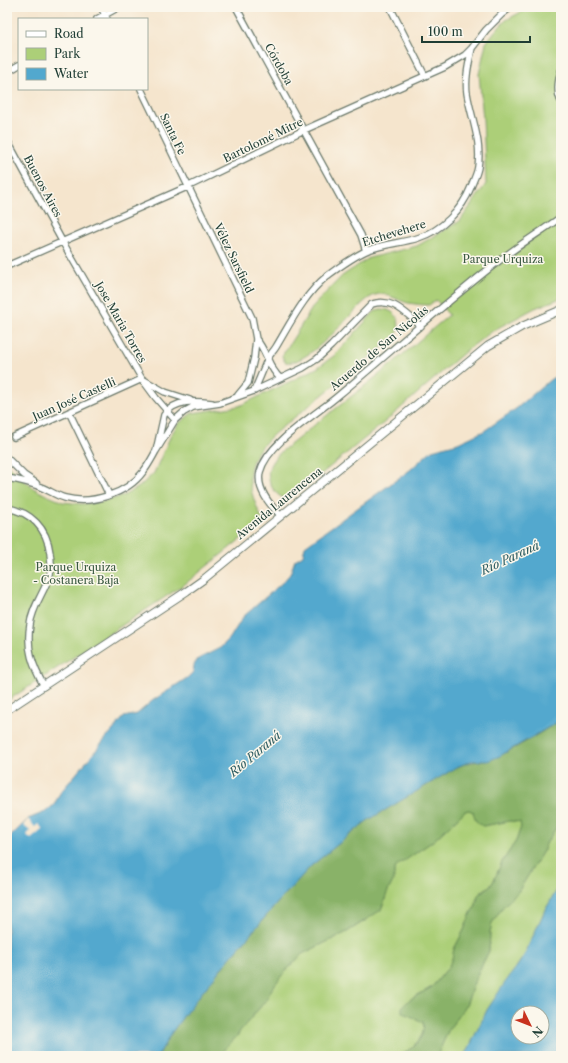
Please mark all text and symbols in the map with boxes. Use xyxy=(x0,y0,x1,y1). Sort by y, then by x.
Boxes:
legend xyxy=(18,18,148,90)
scale bar xyxy=(422,18,530,44)
text: 100 m xyxy=(428,24,463,39)
text: Road xyxy=(54,26,84,41)
street label: Córdoba xyxy=(262,41,296,87)
text: Park xyxy=(54,46,81,61)
text: Water xyxy=(53,66,88,81)
street label: Santa Fe xyxy=(157,111,189,157)
street label: Bartolomé Mitre xyxy=(221,115,305,165)
street label: Buenos Aires xyxy=(21,152,65,220)
street label: Etchevehere xyxy=(361,217,427,249)
street label: Vélez Sarsfield xyxy=(211,220,257,295)
park label: Parque Urquiza xyxy=(463,252,544,266)
street label: Jose Maria Torres xyxy=(91,277,150,365)
street label: Acuerdo de San Nicolás xyxy=(326,303,431,394)
street label: Juan José Castelli xyxy=(28,374,118,424)
street label: Avenida Laurencena xyxy=(232,464,325,543)
water label: Río Paraná xyxy=(477,537,541,578)
park label: Parque Urquiza - Costanera Baja xyxy=(33,560,119,587)
water label: Río Paraná xyxy=(225,728,284,780)
north arrow xyxy=(510,1005,550,1045)
text: N xyxy=(529,1024,546,1040)

